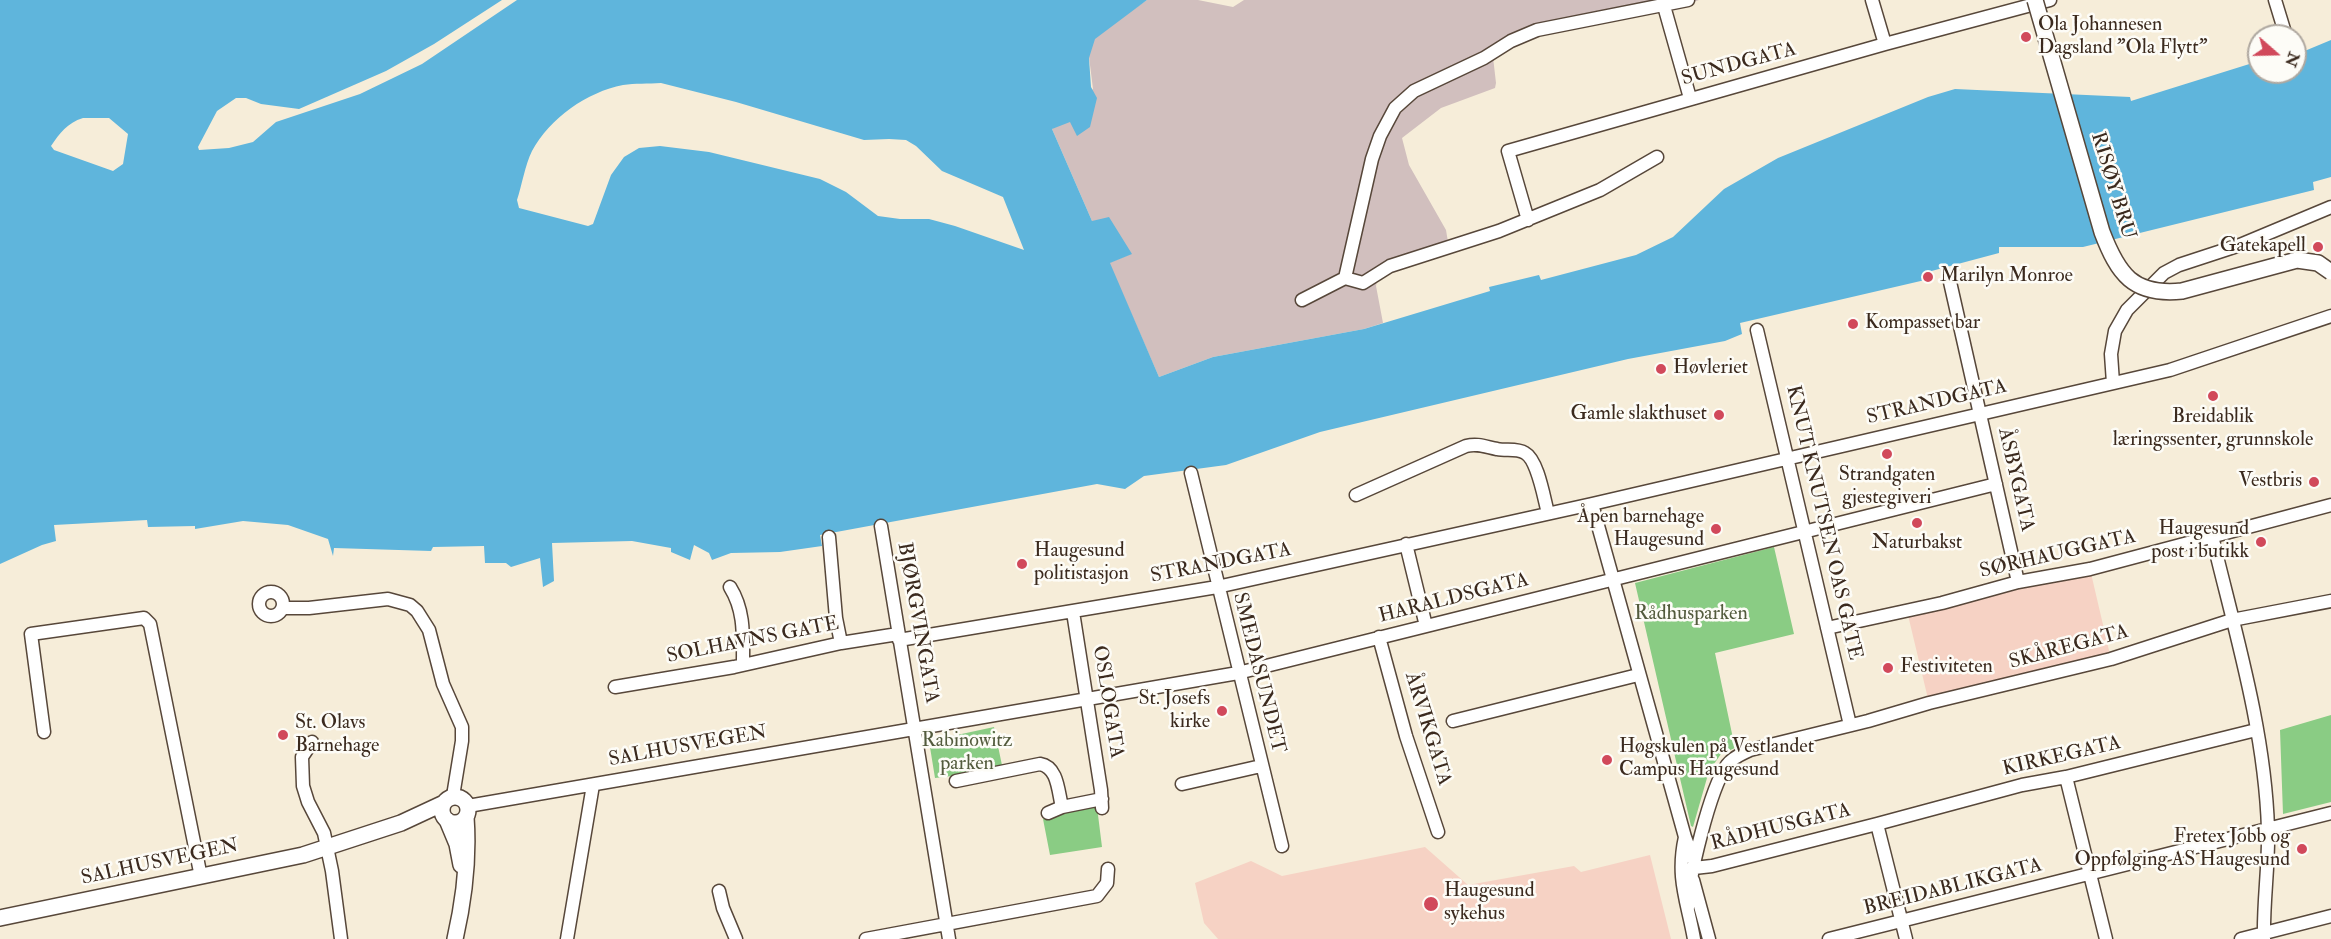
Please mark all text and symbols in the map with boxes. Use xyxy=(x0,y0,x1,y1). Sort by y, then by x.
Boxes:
place label: Ola Johannesen Dagsland "Ola Flytt" xyxy=(2038,14,2208,61)
north arrow xyxy=(2247,24,2307,84)
marker: Ola Johannesen Dagsland "Ola Flytt" xyxy=(2019,30,2033,44)
street label: SUNDGATA xyxy=(1679,38,1799,92)
text: N xyxy=(2280,49,2304,70)
street label: RISØY BRU xyxy=(2084,130,2140,242)
place label: Gatekapell xyxy=(2220,235,2306,259)
marker: Gatekapell xyxy=(2311,240,2325,254)
place label: Marilyn Monroe xyxy=(1940,265,2073,289)
marker: Marilyn Monroe xyxy=(1921,270,1935,284)
place label: Kompasset bar xyxy=(1865,312,1980,336)
marker: Kompasset bar xyxy=(1846,317,1860,331)
place label: Høvleriet xyxy=(1673,357,1748,381)
marker: Høvleriet xyxy=(1654,362,1668,376)
street label: STRANDGATA xyxy=(1865,375,2009,431)
street label: KNUT KNUTSEN OAS GATE xyxy=(1780,383,1866,663)
marker: Breidablik læringssenter, grunnskole xyxy=(2206,389,2220,403)
place label: Gamle slakthuset xyxy=(1570,403,1707,427)
place label: Breidablik læringssenter, grunnskole xyxy=(2113,406,2313,453)
marker: Gamle slakthuset xyxy=(1712,408,1726,422)
street label: ÅSBYGATA xyxy=(1991,426,2039,534)
marker: Strandgaten gjestegiveri xyxy=(1880,447,1894,461)
place label: Strandgaten gjestegiveri xyxy=(1839,464,1935,511)
place label: Vestbris xyxy=(2238,470,2302,494)
marker: Vestbris xyxy=(2307,475,2321,489)
place label: Åpen barnehage Haugesund xyxy=(1577,506,1704,553)
marker: Naturbakst xyxy=(1910,516,1924,530)
place label: Haugesund post i butikk xyxy=(2151,518,2249,565)
marker: Åpen barnehage Haugesund xyxy=(1709,522,1723,536)
street label: SØRHAUGGATA xyxy=(1978,525,2138,585)
place label: Naturbakst xyxy=(1872,532,1962,556)
marker: Haugesund post i butikk xyxy=(2254,535,2268,549)
street label: STRANDGATA xyxy=(1149,539,1293,589)
place label: Haugesund politistasjon xyxy=(1034,540,1129,587)
street label: BJØRGVINGATA xyxy=(891,541,943,705)
marker: Haugesund politistasjon xyxy=(1015,557,1029,571)
street label: HARALDSGATA xyxy=(1376,569,1532,629)
street label: SMEDASUNDET xyxy=(1226,590,1290,756)
park label: Rådhusparken xyxy=(1634,603,1748,627)
street label: SOLHAVNS GATE xyxy=(665,613,841,669)
street label: SKÅREGATA xyxy=(2007,621,2131,675)
street label: OSLOGATA xyxy=(1086,644,1128,760)
place label: Festiviteten xyxy=(1900,656,1993,680)
marker: Festiviteten xyxy=(1881,661,1895,675)
street label: ÅRVIKGATA xyxy=(1398,669,1456,789)
place label: St. Josefs kirke xyxy=(1138,688,1210,735)
marker: St. Josefs kirke xyxy=(1215,704,1229,718)
place label: St. Olavs Barnehage xyxy=(295,712,379,759)
street label: SALHUSVEGEN xyxy=(607,721,769,773)
marker: St. Olavs Barnehage xyxy=(276,728,290,742)
park label: Rabinowitz parken xyxy=(921,730,1013,777)
street label: KIRKEGATA xyxy=(2001,732,2123,782)
place label: Høgskulen på Vestlandet Campus Haugesund xyxy=(1619,736,1814,783)
marker: Høgskulen på Vestlandet Campus Haugesund xyxy=(1600,753,1614,767)
street label: RÅDHUSGATA xyxy=(1709,799,1853,857)
place label: Fretex Jobb og Oppfølging AS Haugesund xyxy=(2074,826,2290,873)
street label: SALHUSVEGEN xyxy=(79,835,241,891)
marker: Fretex Jobb og Oppfølging AS Haugesund xyxy=(2295,842,2309,856)
street label: BREIDABLIKGATA xyxy=(1861,854,2045,922)
place label: Haugesund sykehus xyxy=(1444,880,1534,927)
marker: Haugesund sykehus xyxy=(1422,895,1440,913)

